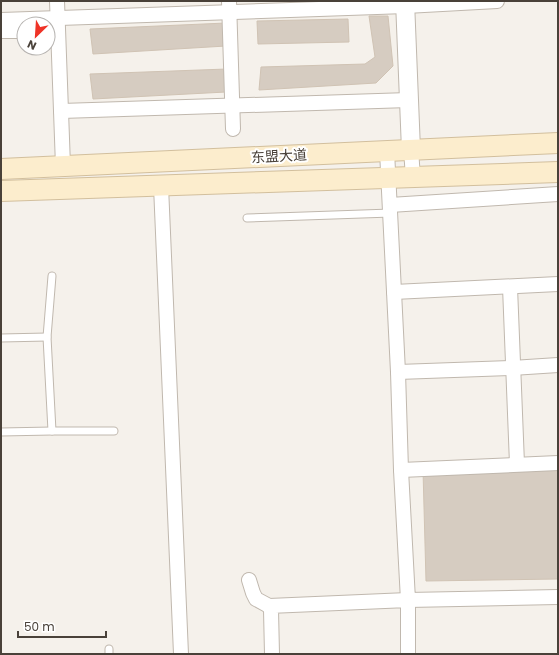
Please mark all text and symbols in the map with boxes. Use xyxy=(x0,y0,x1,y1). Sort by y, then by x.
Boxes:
north arrow xyxy=(16,16,56,56)
text: N xyxy=(25,36,39,54)
street label: 东盟大道 xyxy=(251,145,307,167)
scale bar xyxy=(18,613,106,639)
text: 50 m xyxy=(24,618,55,635)

